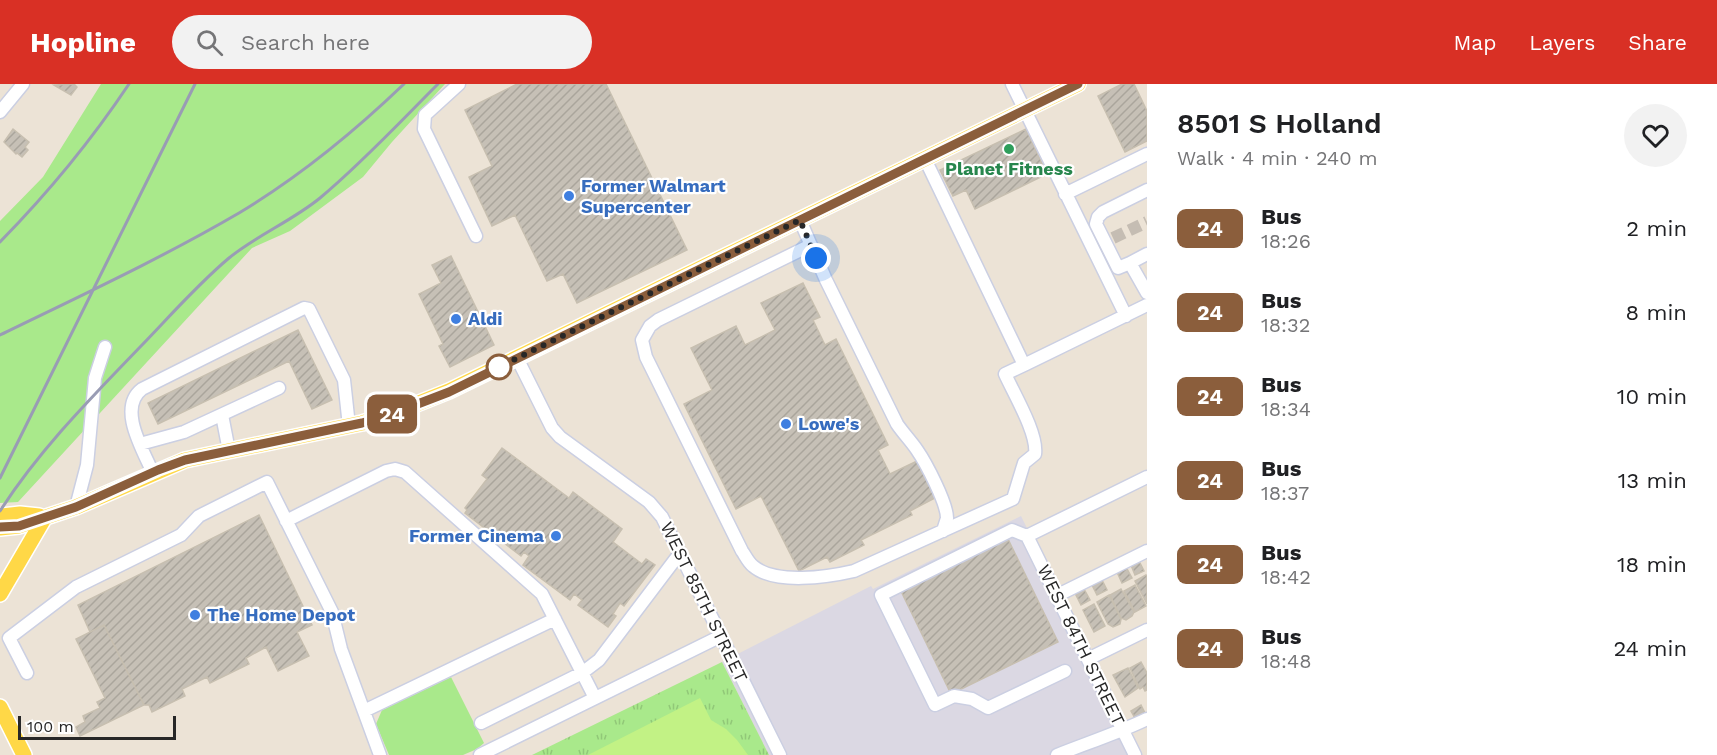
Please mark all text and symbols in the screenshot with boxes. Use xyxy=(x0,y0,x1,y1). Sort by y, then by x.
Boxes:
search box xyxy=(172,15,592,69)
text: Hopline xyxy=(30,26,136,59)
icon: search xyxy=(193,26,226,59)
text: Search here xyxy=(241,30,370,55)
text: Map xyxy=(1453,30,1496,55)
text: Layers xyxy=(1529,30,1595,55)
text: Share xyxy=(1628,30,1687,55)
button: heart xyxy=(1624,104,1687,167)
text: 8501 S Holland xyxy=(1177,107,1382,140)
marker: Planet Fitness xyxy=(1002,142,1016,156)
text: Walk · 4 min · 240 m xyxy=(1177,146,1377,170)
place label: Planet Fitness xyxy=(945,158,1073,179)
place label: Former Walmart Supercenter xyxy=(581,175,726,217)
marker: Former Walmart Supercenter xyxy=(562,189,576,203)
text: Bus xyxy=(1261,204,1301,229)
text: 24 xyxy=(1197,216,1223,241)
text: 2 min xyxy=(1626,216,1687,241)
text: 18:26 xyxy=(1261,229,1311,253)
your location xyxy=(801,243,831,273)
text: Bus xyxy=(1261,288,1301,313)
text: 24 xyxy=(1197,300,1223,325)
text: 8 min xyxy=(1626,300,1687,325)
place label: Aldi xyxy=(468,308,503,329)
marker: Aldi xyxy=(449,312,463,326)
text: 18:32 xyxy=(1261,313,1310,337)
unlabelled marker xyxy=(486,354,512,380)
text: Bus xyxy=(1261,372,1301,397)
text: 24 xyxy=(1197,384,1223,409)
text: 10 min xyxy=(1617,384,1687,409)
line badge: 24 xyxy=(365,394,419,434)
text: 18:34 xyxy=(1261,397,1311,421)
text: 24 xyxy=(379,402,405,427)
place label: Lowe's xyxy=(798,413,860,434)
marker: Lowe's xyxy=(779,417,793,431)
text: Bus xyxy=(1261,456,1301,481)
text: 24 xyxy=(1197,468,1223,493)
text: 13 min xyxy=(1618,468,1687,493)
text: 18:37 xyxy=(1261,481,1309,505)
street label: WEST 85TH STREET xyxy=(656,518,752,685)
place label: Former Cinema xyxy=(409,525,545,546)
marker: Former Cinema xyxy=(549,529,563,543)
text: Bus xyxy=(1261,540,1301,565)
text: 24 xyxy=(1197,552,1223,577)
text: 18 min xyxy=(1617,552,1687,577)
street label: WEST 84TH STREET xyxy=(1033,561,1129,729)
text: 18:42 xyxy=(1261,565,1311,589)
place label: The Home Depot xyxy=(207,604,355,625)
marker: The Home Depot xyxy=(188,608,202,622)
text: Bus xyxy=(1261,624,1301,649)
text: 24 xyxy=(1197,636,1223,661)
text: 24 min xyxy=(1613,636,1687,661)
text: 18:48 xyxy=(1261,649,1312,673)
scale bar xyxy=(18,713,176,740)
text: 100 m xyxy=(27,717,74,736)

